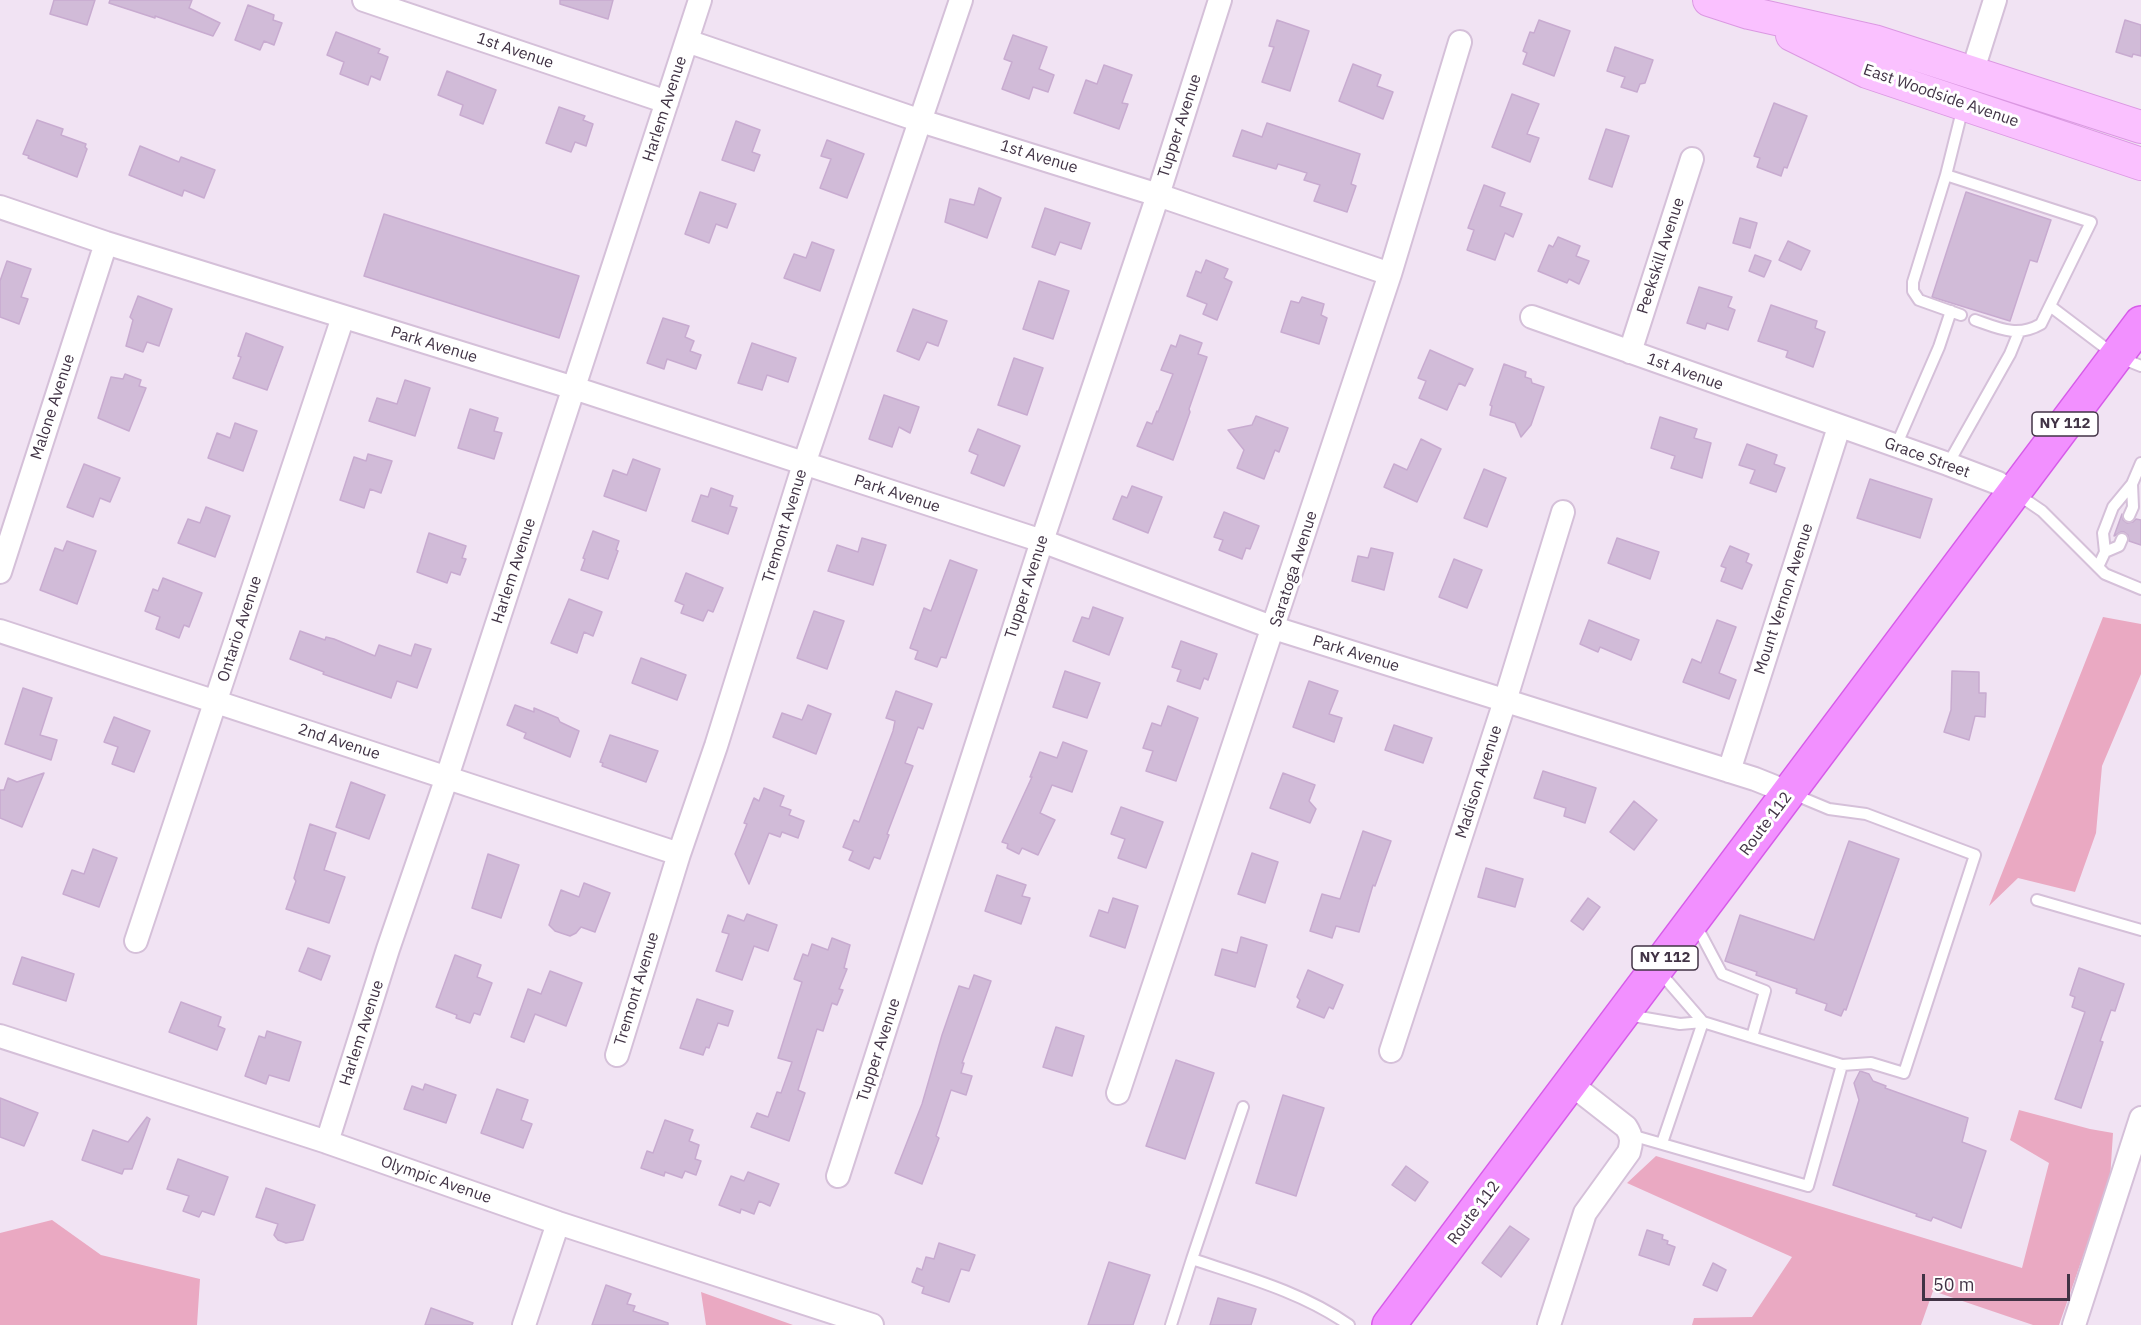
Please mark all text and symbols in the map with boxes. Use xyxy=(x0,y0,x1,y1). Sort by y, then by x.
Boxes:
street label: 1st Avenue xyxy=(474,29,556,73)
street label: Harlem Avenue xyxy=(639,54,691,164)
street label: East Woodside Avenue xyxy=(1861,60,2021,132)
street label: Tupper Avenue xyxy=(1154,72,1206,180)
street label: 1st Avenue xyxy=(998,136,1080,178)
street label: Peekskill Avenue xyxy=(1633,195,1689,317)
street label: Park Avenue xyxy=(388,323,480,367)
street label: 1st Avenue xyxy=(1644,349,1726,395)
street label: Malone Avenue xyxy=(27,352,79,462)
road number: NY 112 xyxy=(2032,412,2098,436)
street label: Grace Street xyxy=(1881,434,1973,482)
street label: Tremont Avenue xyxy=(759,467,811,585)
street label: Park Avenue xyxy=(851,471,943,517)
street label: Saratoga Avenue xyxy=(1266,509,1322,629)
street label: Harlem Avenue xyxy=(488,516,540,626)
street label: Mount Vernon Avenue xyxy=(1750,521,1818,677)
street label: Tupper Avenue xyxy=(1001,533,1053,641)
street label: Ontario Avenue xyxy=(214,573,266,685)
street label: Park Avenue xyxy=(1310,632,1402,676)
street label: 2nd Avenue xyxy=(296,720,382,764)
street label: Madison Avenue xyxy=(1452,723,1506,841)
street label: Route 112 xyxy=(1736,788,1796,860)
street label: Tremont Avenue xyxy=(611,930,663,1048)
road number: NY 112 xyxy=(1632,946,1698,970)
street label: Harlem Avenue xyxy=(336,978,388,1088)
street label: Tupper Avenue xyxy=(853,996,905,1104)
street label: Olympic Avenue xyxy=(378,1152,494,1208)
street label: Route 112 xyxy=(1444,1177,1504,1249)
scale bar xyxy=(1925,1262,2074,1300)
text: 50 m xyxy=(1933,1273,1975,1296)

